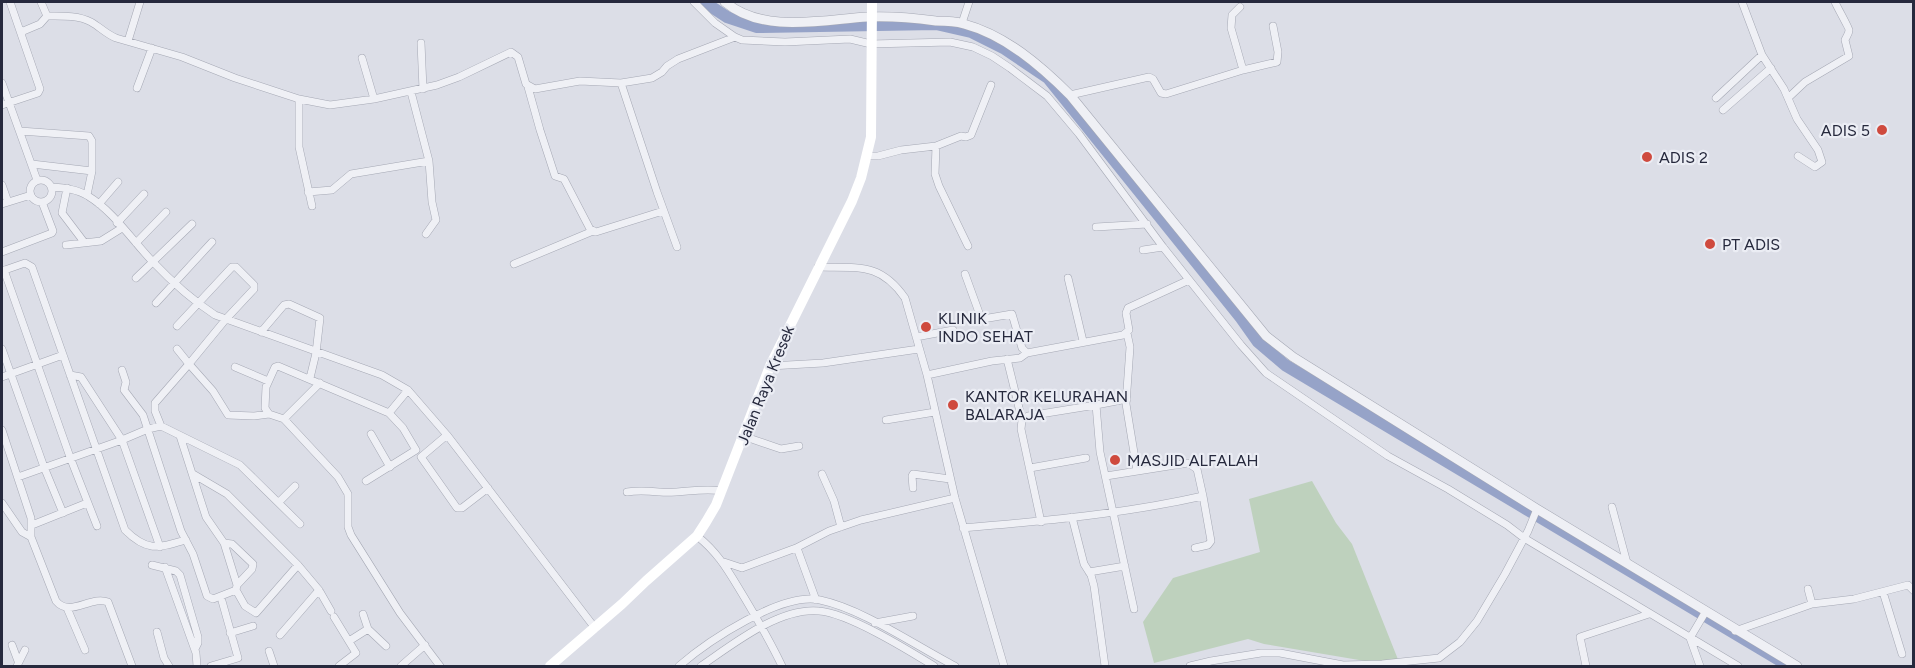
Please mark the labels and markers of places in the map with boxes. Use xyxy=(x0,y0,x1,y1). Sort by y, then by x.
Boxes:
place label: ADIS 5 xyxy=(1821,121,1870,140)
marker: ADIS 5 xyxy=(1875,123,1889,137)
place label: ADIS 2 xyxy=(1659,148,1708,167)
marker: ADIS 2 xyxy=(1640,150,1654,164)
place label: PT ADIS xyxy=(1722,235,1780,254)
marker: PT ADIS xyxy=(1703,237,1717,251)
place label: KLINIK INDO SEHAT xyxy=(938,309,1033,346)
marker: KLINIK INDO SEHAT xyxy=(919,320,933,334)
place label: KANTOR KELURAHAN BALARAJA xyxy=(965,387,1128,424)
marker: KANTOR KELURAHAN BALARAJA xyxy=(946,398,960,412)
place label: MASJID ALFALAH xyxy=(1127,451,1259,470)
marker: MASJID ALFALAH xyxy=(1108,453,1122,467)

